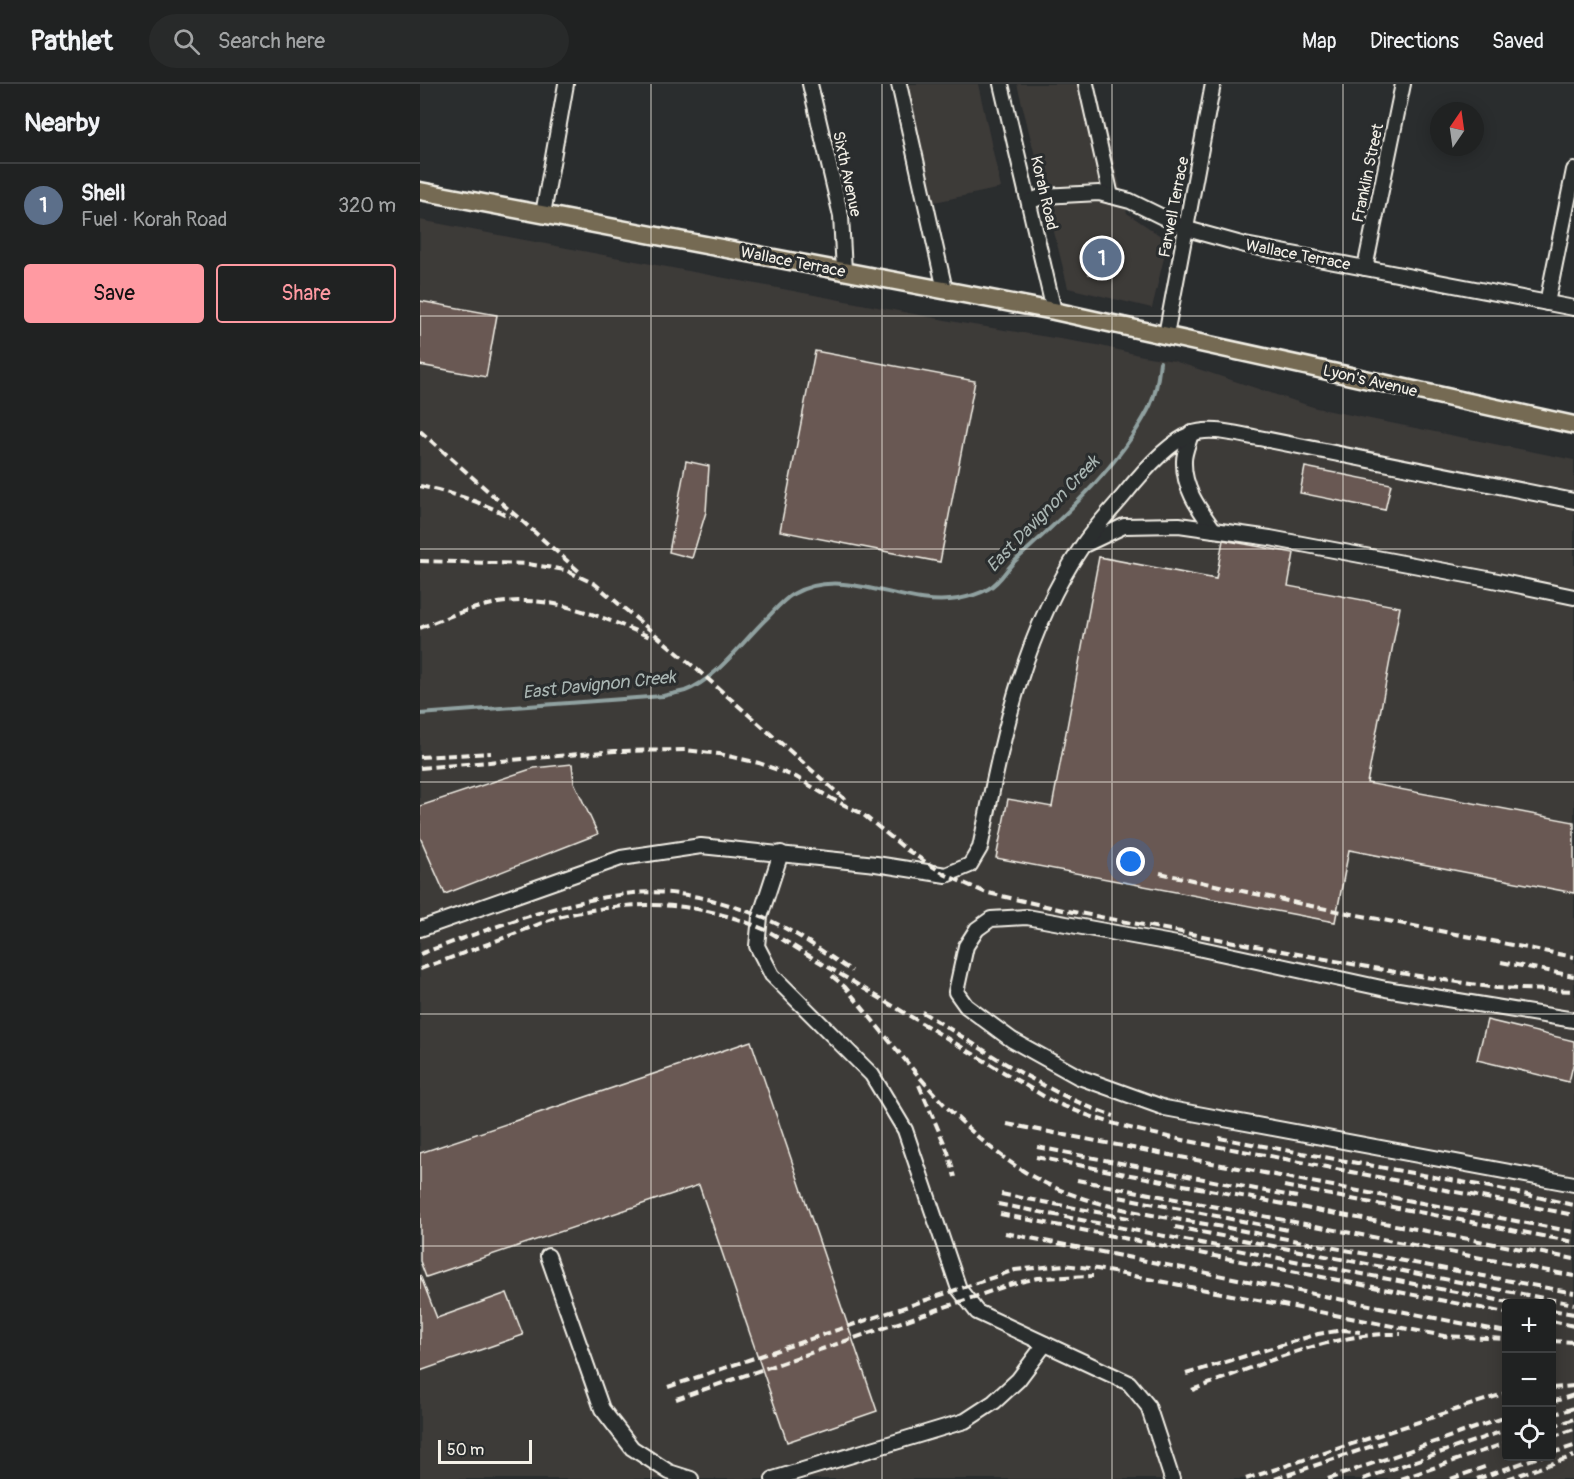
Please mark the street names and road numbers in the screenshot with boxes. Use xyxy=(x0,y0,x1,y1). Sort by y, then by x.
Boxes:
street label: Franklin Street xyxy=(1348,121,1388,224)
street label: Sixth Avenue xyxy=(828,129,866,219)
street label: Korah Road xyxy=(1026,154,1062,232)
street label: Farwell Terrace xyxy=(1154,155,1194,259)
street label: Wallace Terrace xyxy=(1244,235,1352,275)
street label: Wallace Terrace xyxy=(739,242,847,282)
street label: Lyon's Avenue xyxy=(1321,360,1419,402)

